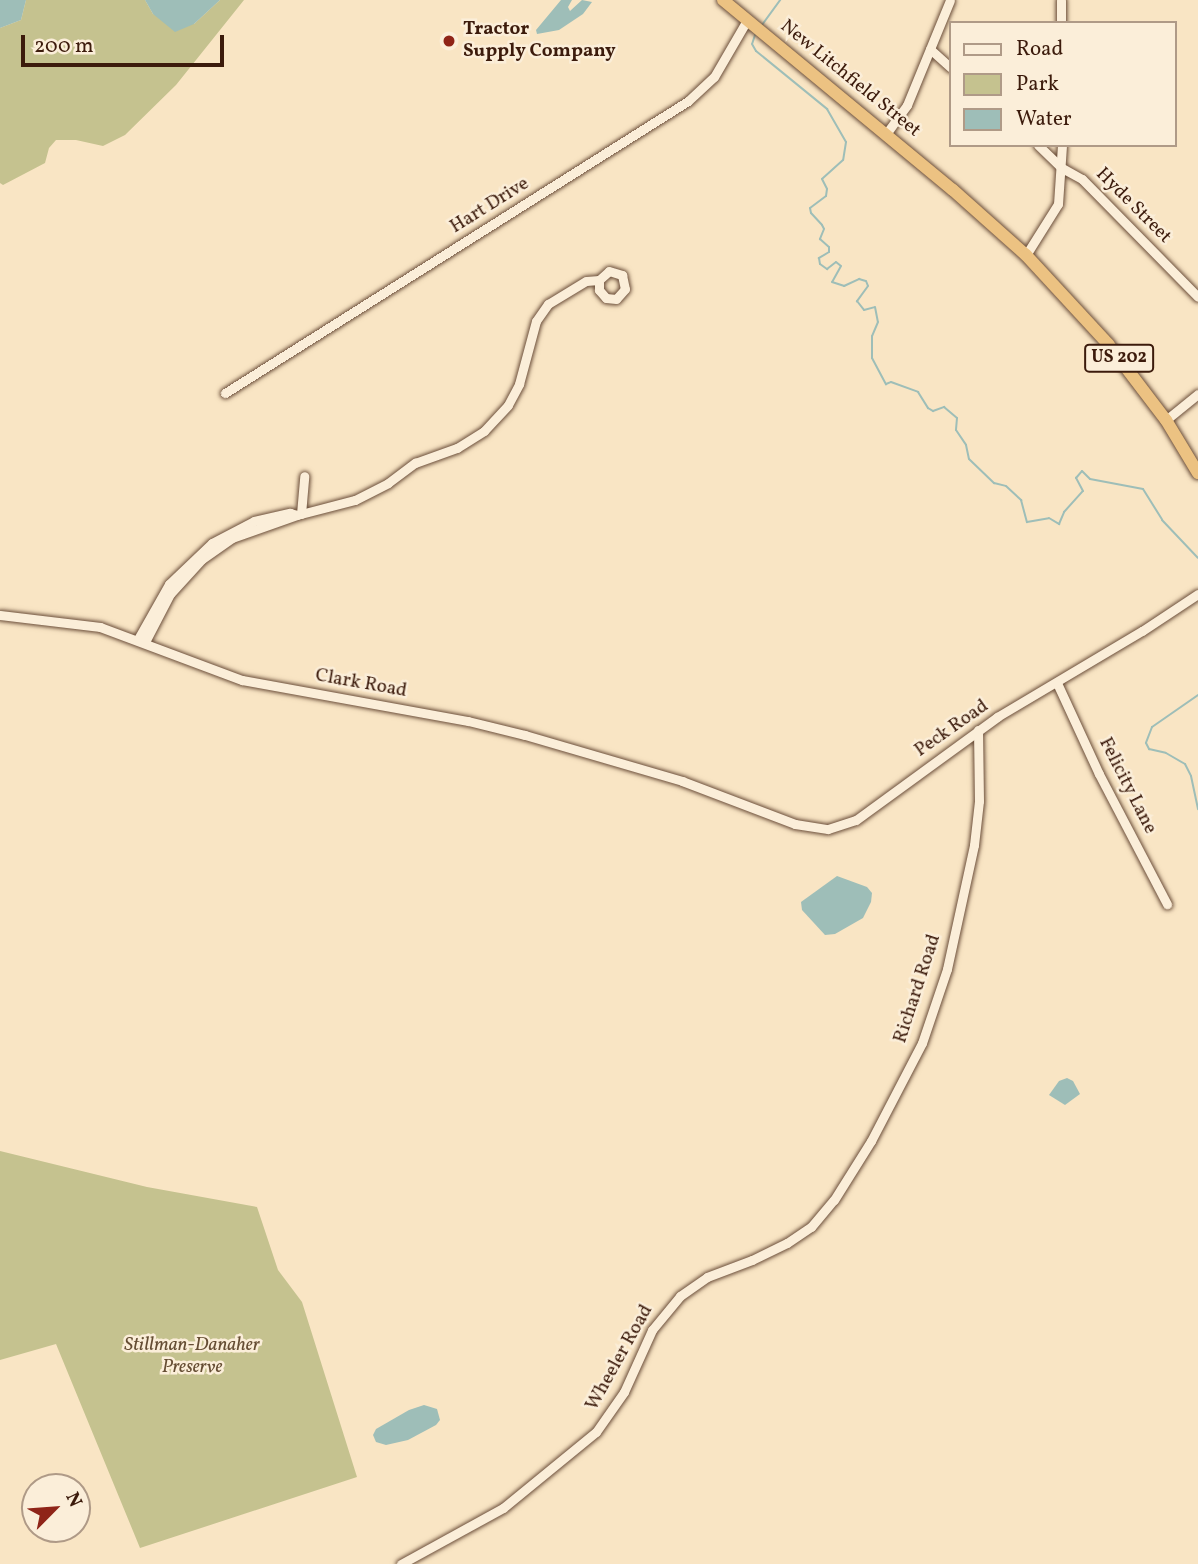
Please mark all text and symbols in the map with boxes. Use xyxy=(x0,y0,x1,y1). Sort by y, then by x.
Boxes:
street label: New Litchfield Street xyxy=(775,15,925,143)
place label: Tractor Supply Company xyxy=(463,19,616,63)
scale bar xyxy=(24,21,228,65)
legend xyxy=(950,21,1177,147)
text: 200 m xyxy=(34,32,94,61)
marker: Tractor Supply Company xyxy=(441,33,457,49)
text: Road xyxy=(1016,35,1063,64)
text: Park xyxy=(1016,70,1059,99)
text: Water xyxy=(1016,105,1072,134)
street label: Hyde Street xyxy=(1090,163,1176,249)
street label: Hart Drive xyxy=(446,173,534,239)
road number: US 202 xyxy=(1084,344,1154,372)
street label: Clark Road xyxy=(313,665,409,703)
street label: Peck Road xyxy=(911,695,993,763)
street label: Felicity Lane xyxy=(1093,734,1161,838)
street label: Richard Road xyxy=(890,932,946,1046)
street label: Wheeler Road xyxy=(582,1301,658,1415)
park label: Stillman-Danaher Preserve xyxy=(124,1335,260,1379)
north arrow xyxy=(21,1473,91,1543)
text: N xyxy=(59,1488,88,1512)

